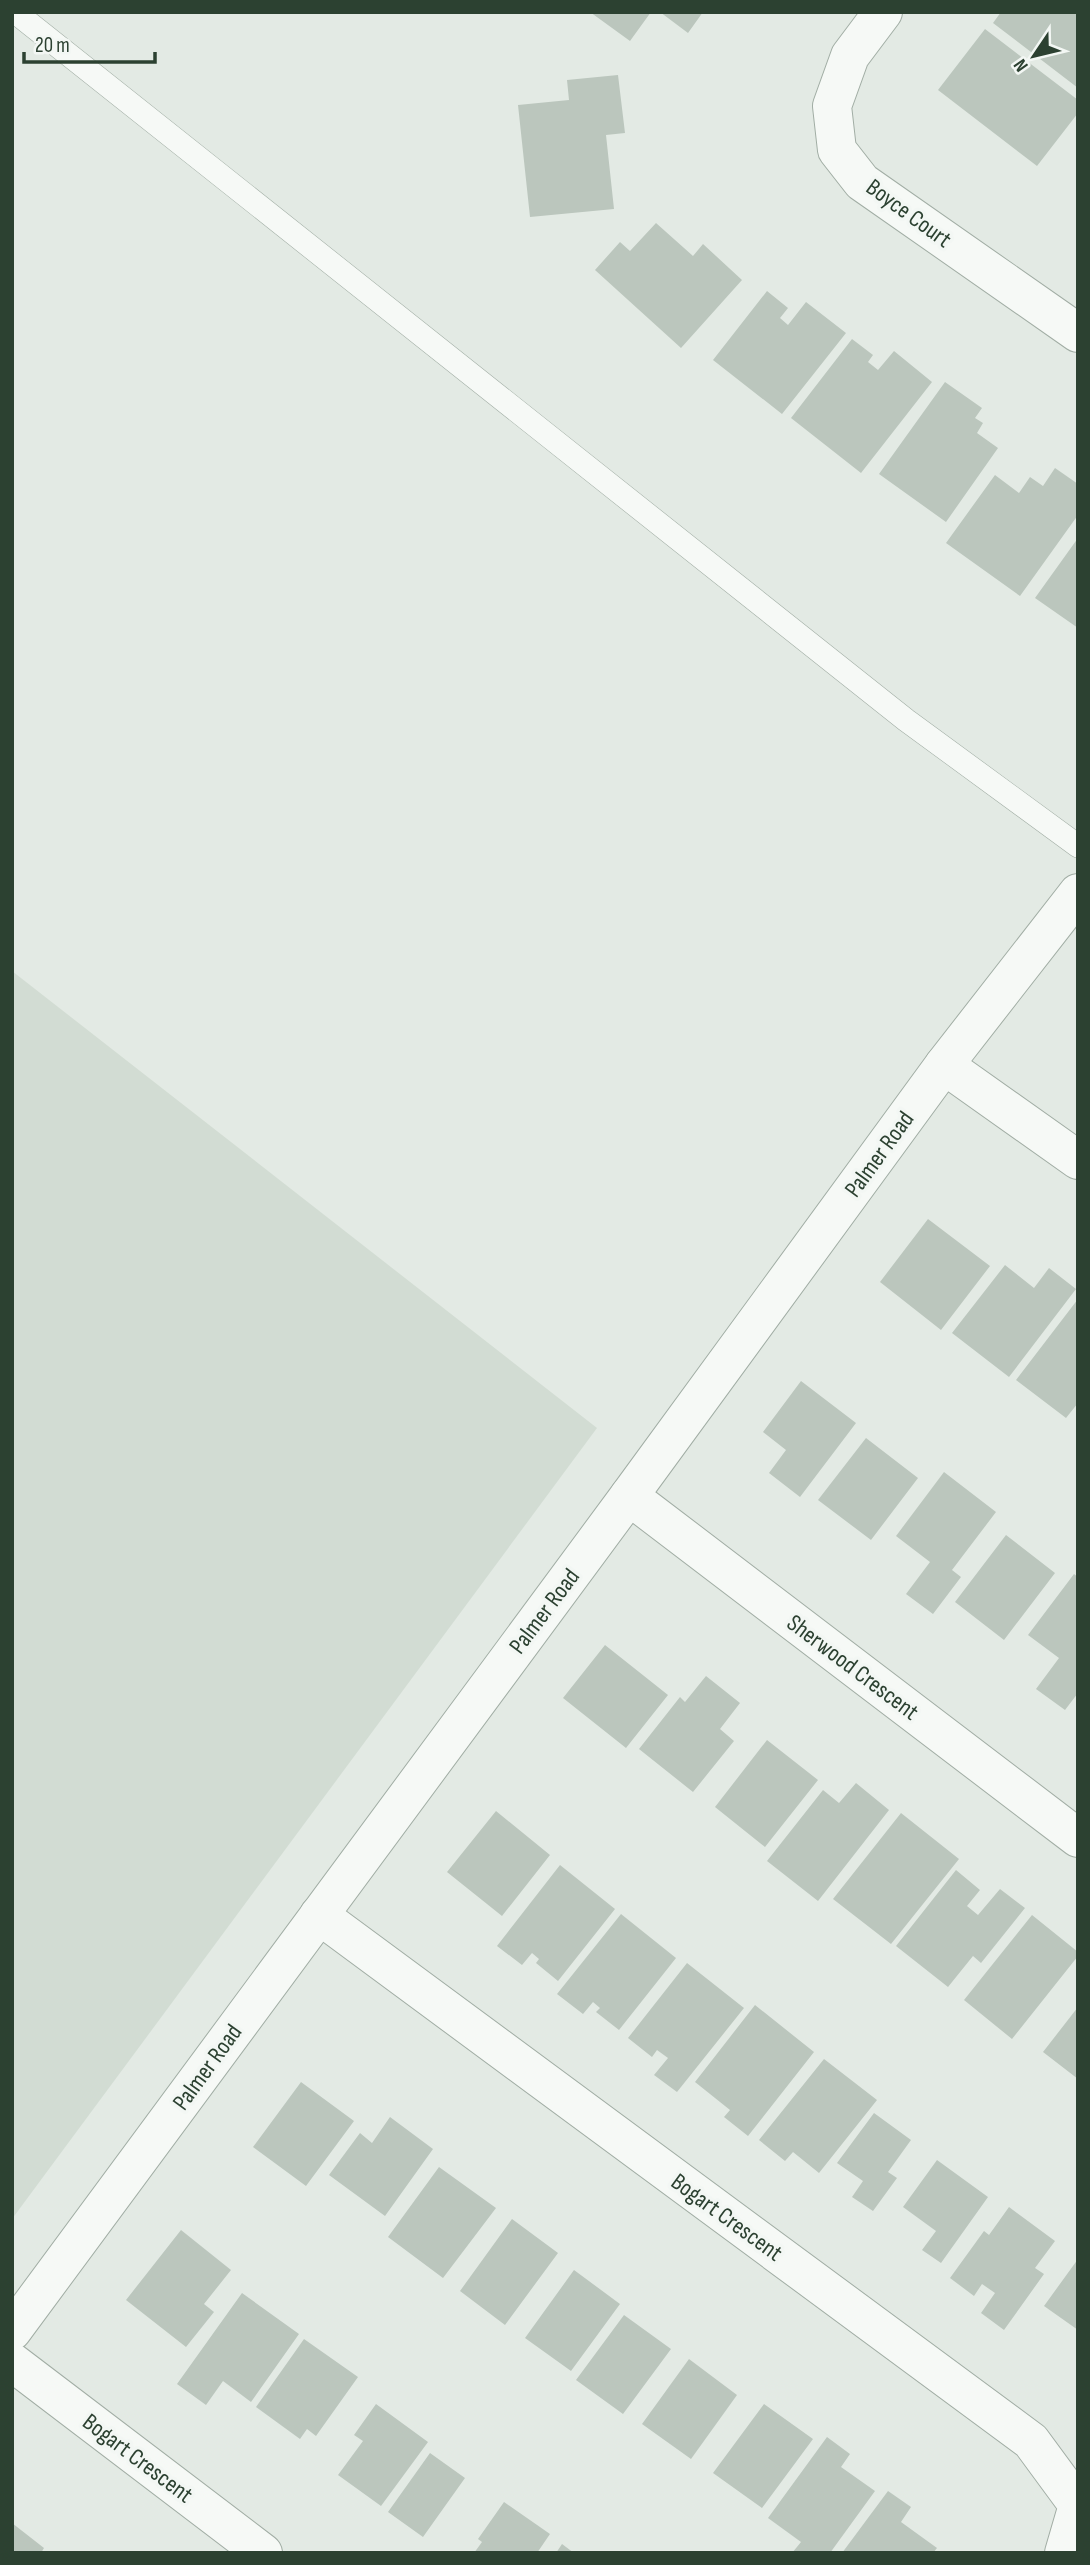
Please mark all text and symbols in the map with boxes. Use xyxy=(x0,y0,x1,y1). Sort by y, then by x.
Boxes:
scale bar xyxy=(24,21,156,65)
north arrow xyxy=(999,21,1069,91)
text: 20 m xyxy=(35,33,70,58)
text: N xyxy=(1009,54,1034,76)
street label: Boyce Court xyxy=(860,173,957,254)
street label: Palmer Road xyxy=(839,1106,920,1203)
street label: Palmer Road xyxy=(503,1563,586,1660)
street label: Sherwood Crescent xyxy=(781,1608,924,1726)
street label: Palmer Road xyxy=(167,2019,248,2116)
street label: Bogart Crescent xyxy=(665,2167,788,2268)
street label: Bogart Crescent xyxy=(77,2408,199,2509)

